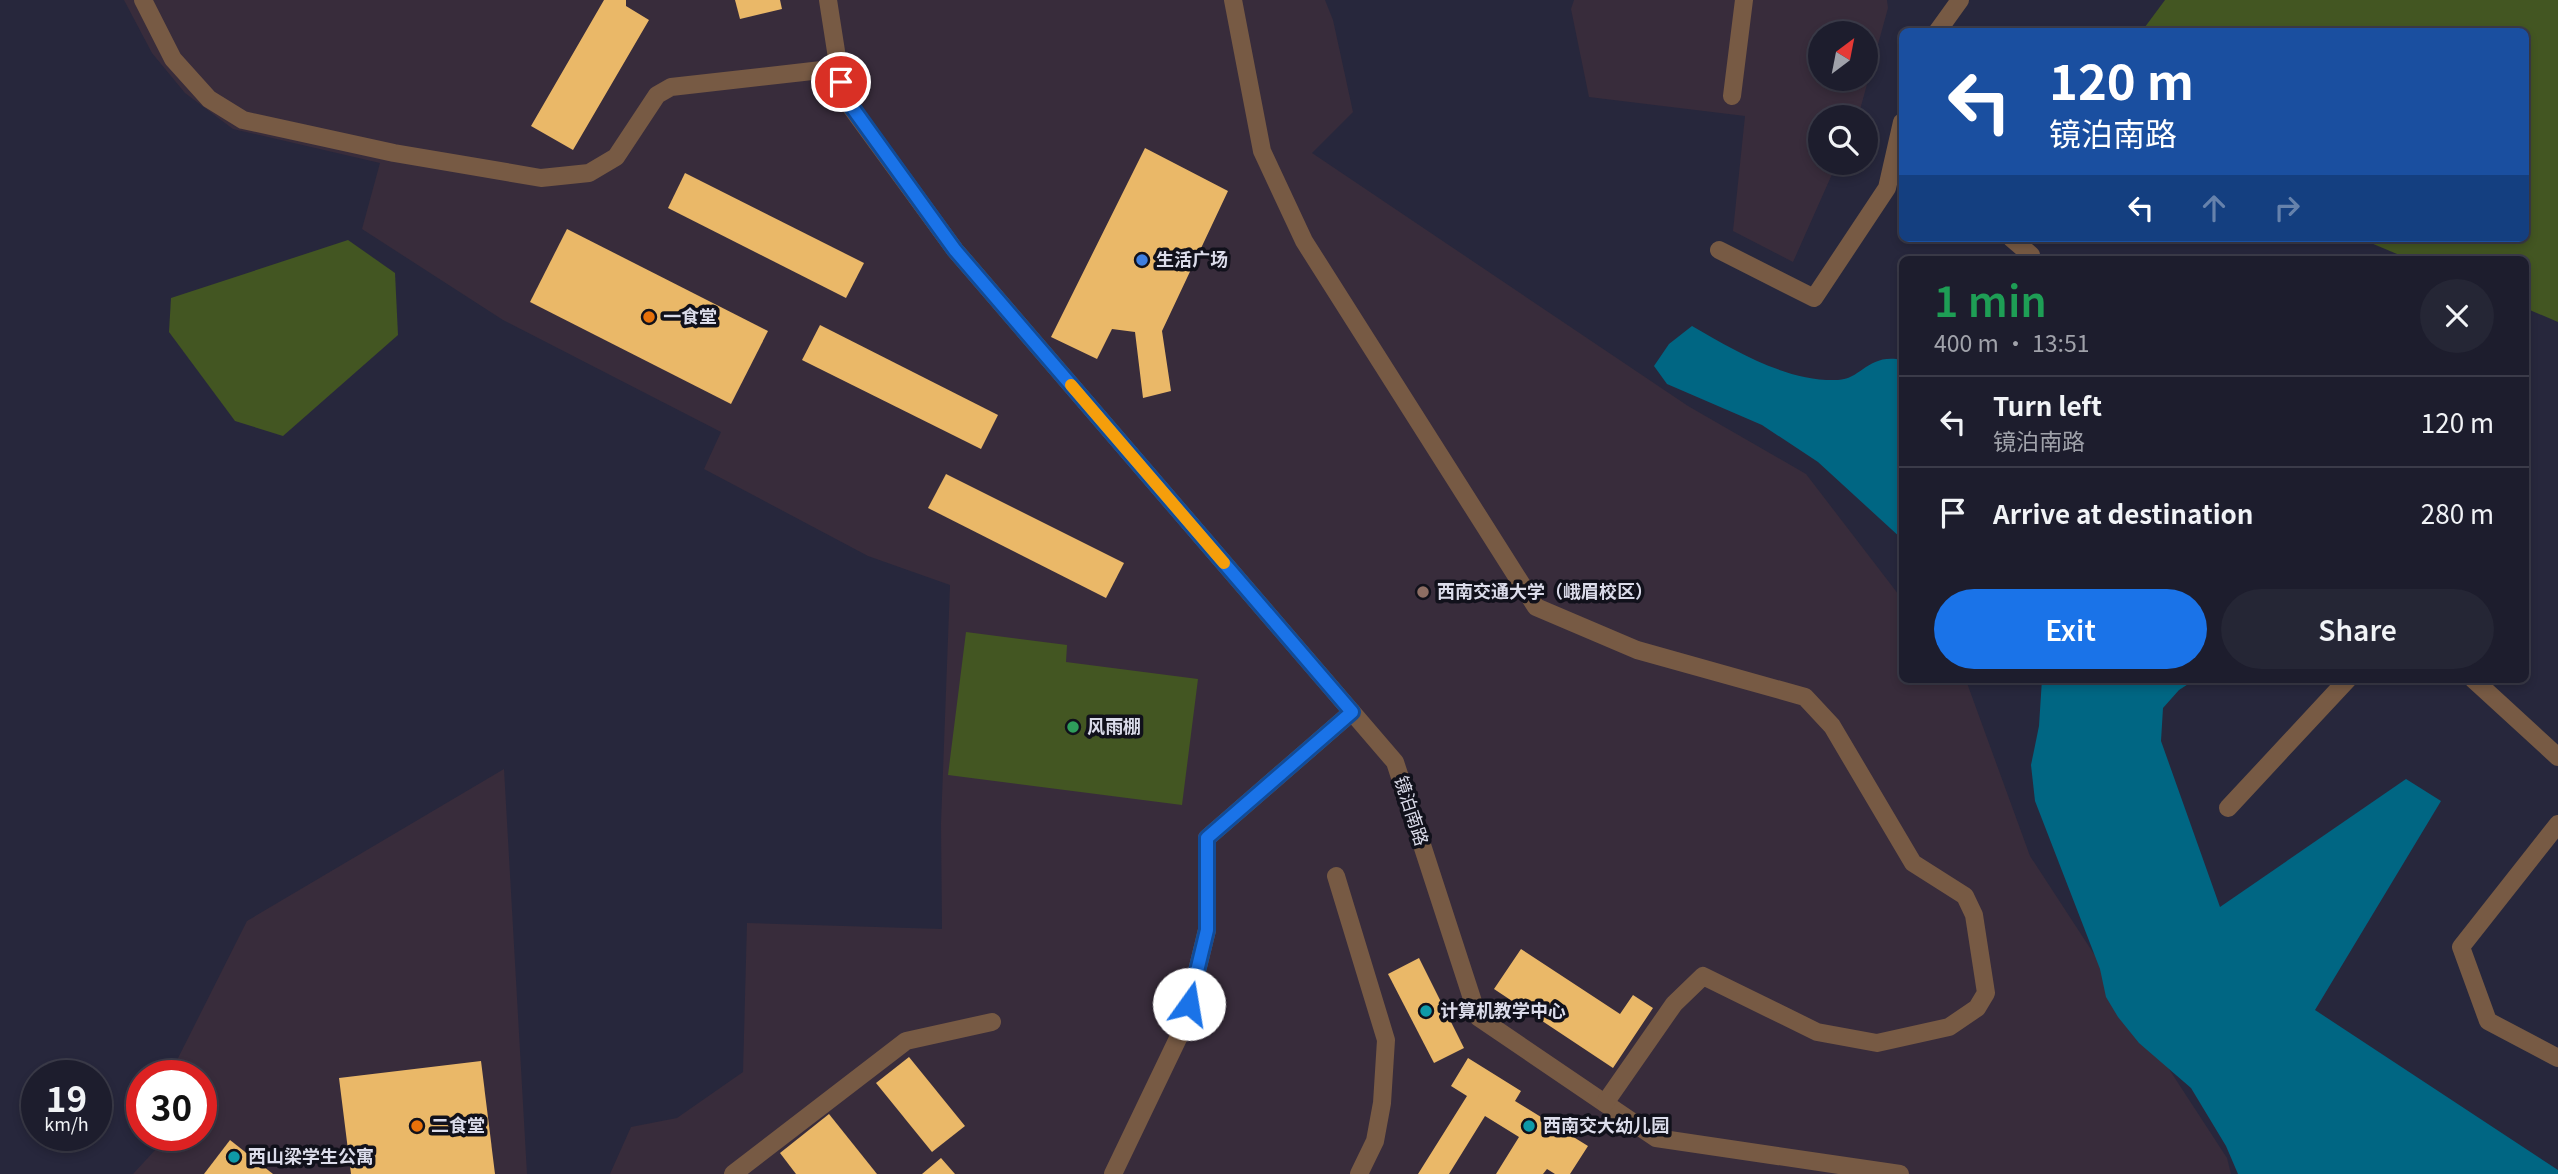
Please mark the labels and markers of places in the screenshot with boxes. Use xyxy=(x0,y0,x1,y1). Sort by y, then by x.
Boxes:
pin xyxy=(811,52,871,112)
place label: 生活广场 xyxy=(1156,245,1228,271)
marker: 生活广场 xyxy=(1134,252,1150,268)
place label: 一食堂 xyxy=(663,302,717,328)
marker: 一食堂 xyxy=(641,309,657,325)
place label: 西南交通大学（峨眉校区） xyxy=(1437,577,1653,603)
marker: 西南交通大学（峨眉校区） xyxy=(1415,584,1431,600)
place label: 风雨棚 xyxy=(1087,712,1141,738)
marker: 风雨棚 xyxy=(1065,719,1081,735)
place label: 计算机教学中心 xyxy=(1440,996,1566,1022)
marker: 计算机教学中心 xyxy=(1418,1003,1434,1019)
place label: 二食堂 xyxy=(431,1111,485,1137)
place label: 西南交大幼儿园 xyxy=(1543,1111,1669,1137)
marker: 二食堂 xyxy=(409,1118,425,1134)
marker: 西南交大幼儿园 xyxy=(1521,1118,1537,1134)
place label: 西山梁学生公寓 xyxy=(248,1142,374,1168)
marker: 西山梁学生公寓 xyxy=(226,1149,242,1165)

